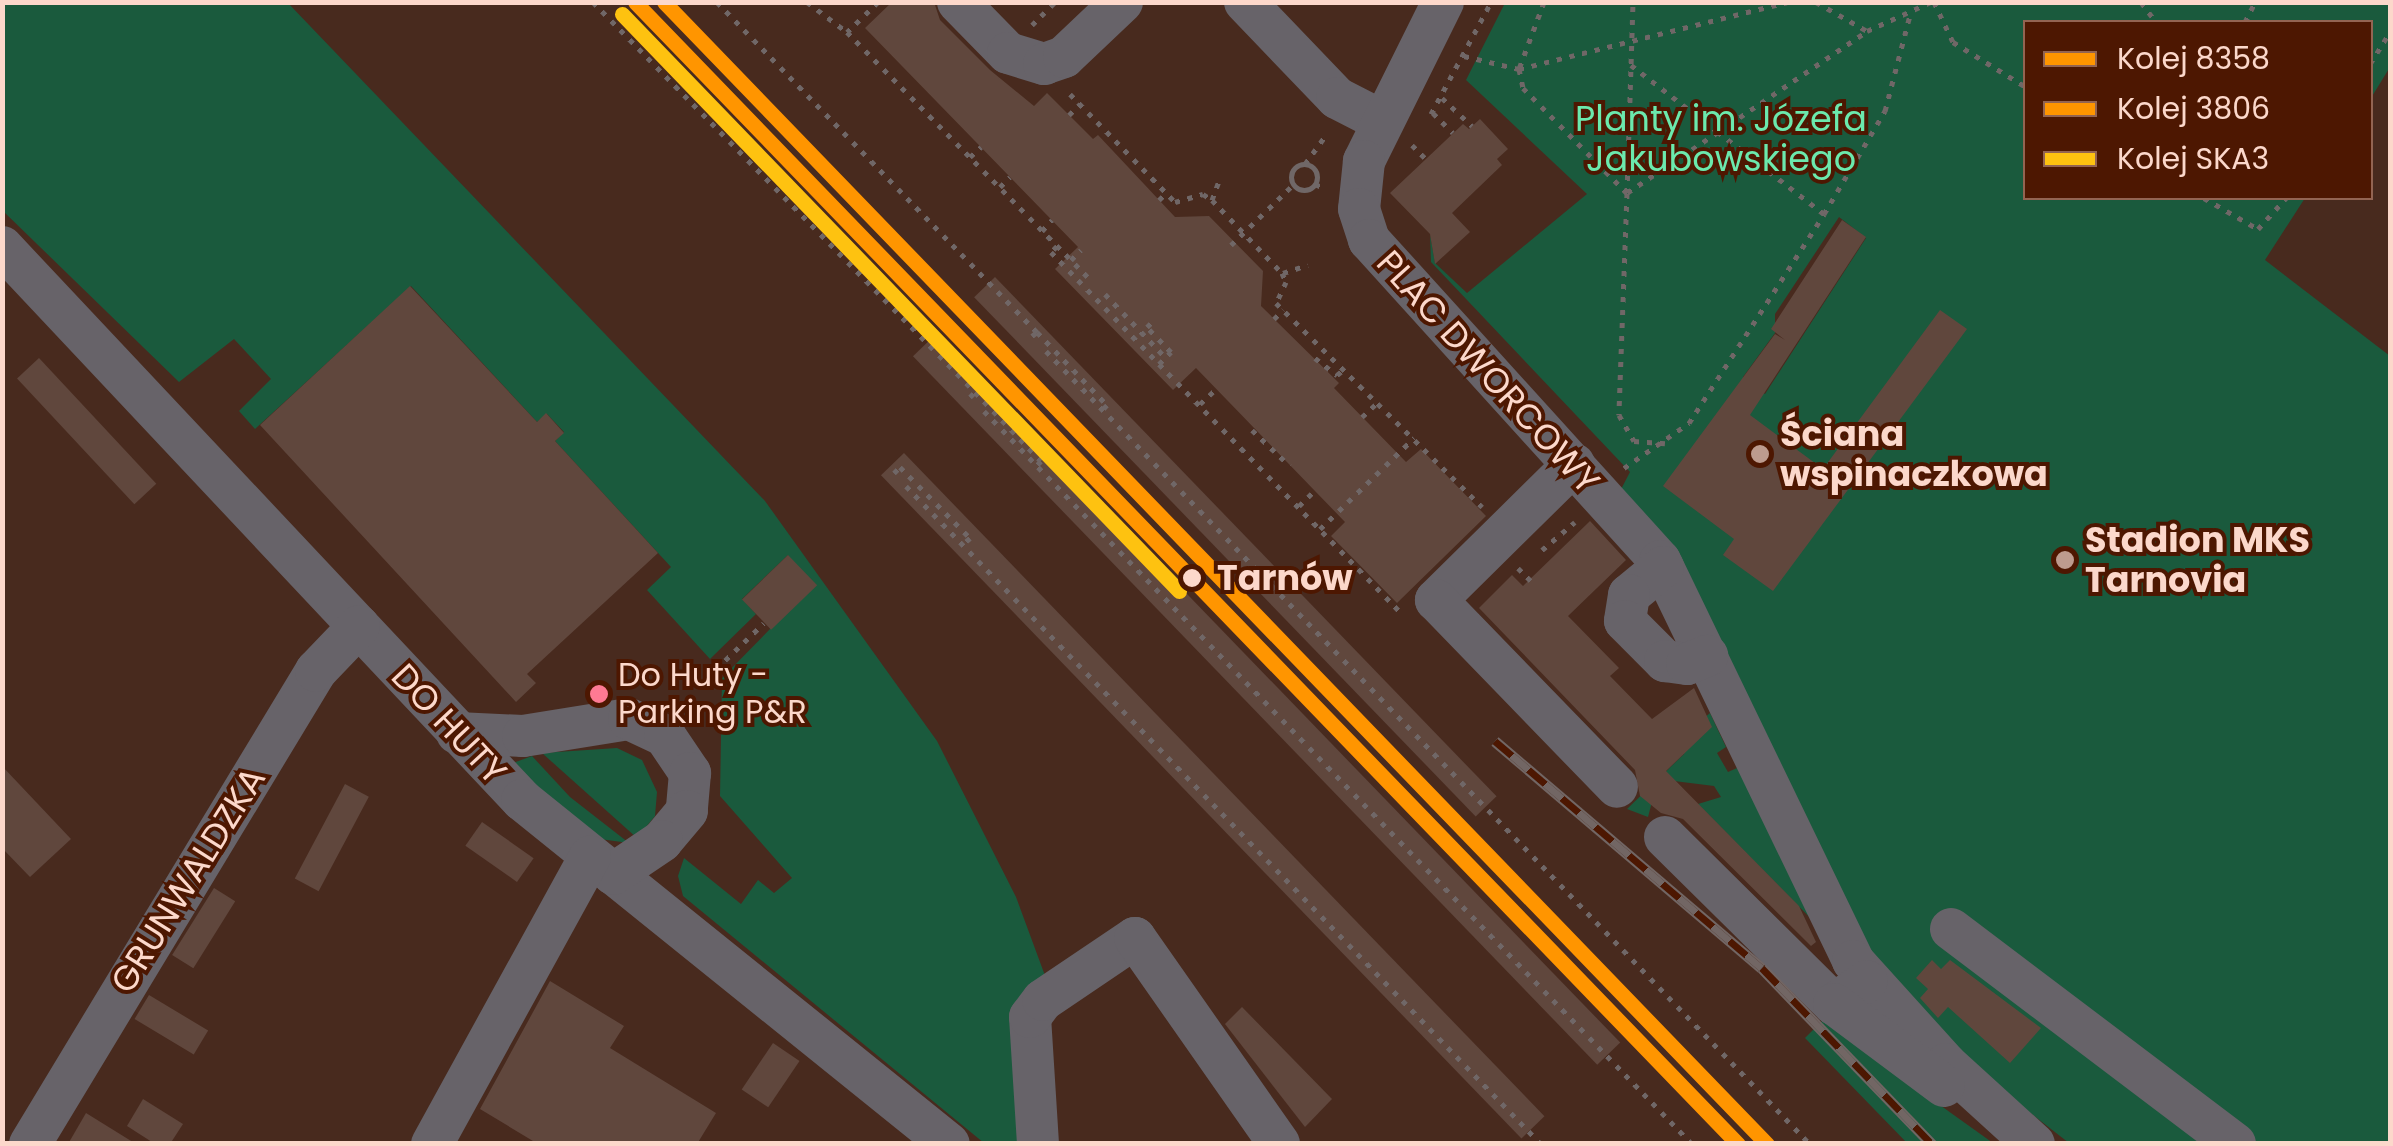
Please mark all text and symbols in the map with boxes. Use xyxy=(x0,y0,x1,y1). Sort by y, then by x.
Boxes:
legend xyxy=(2023,20,2373,200)
text: Kolej 8358 xyxy=(2117,37,2270,80)
text: Kolej 3806 xyxy=(2117,87,2270,130)
park label: Planty im. Józefa Jakubowskiego xyxy=(1575,98,1867,180)
text: Kolej SKA3 xyxy=(2117,137,2269,180)
street label: PLAC DWORCOWY xyxy=(1368,242,1608,502)
place label: Ściana wspinaczkowa xyxy=(1780,413,2048,495)
marker: Ściana wspinaczkowa xyxy=(1749,443,1771,465)
place label: Stadion MKS Tarnovia xyxy=(2085,519,2310,601)
marker: Stadion MKS Tarnovia xyxy=(2054,549,2076,571)
place label: Tarnów xyxy=(1217,557,1353,599)
marker: Tarnów xyxy=(1176,562,1208,594)
street label: DO HUTY xyxy=(383,655,515,793)
place label: Do Huty - Parking P&R xyxy=(618,657,807,732)
marker: Do Huty - Parking P&R xyxy=(589,684,609,704)
street label: GRUNWALDZKA xyxy=(102,760,274,1000)

